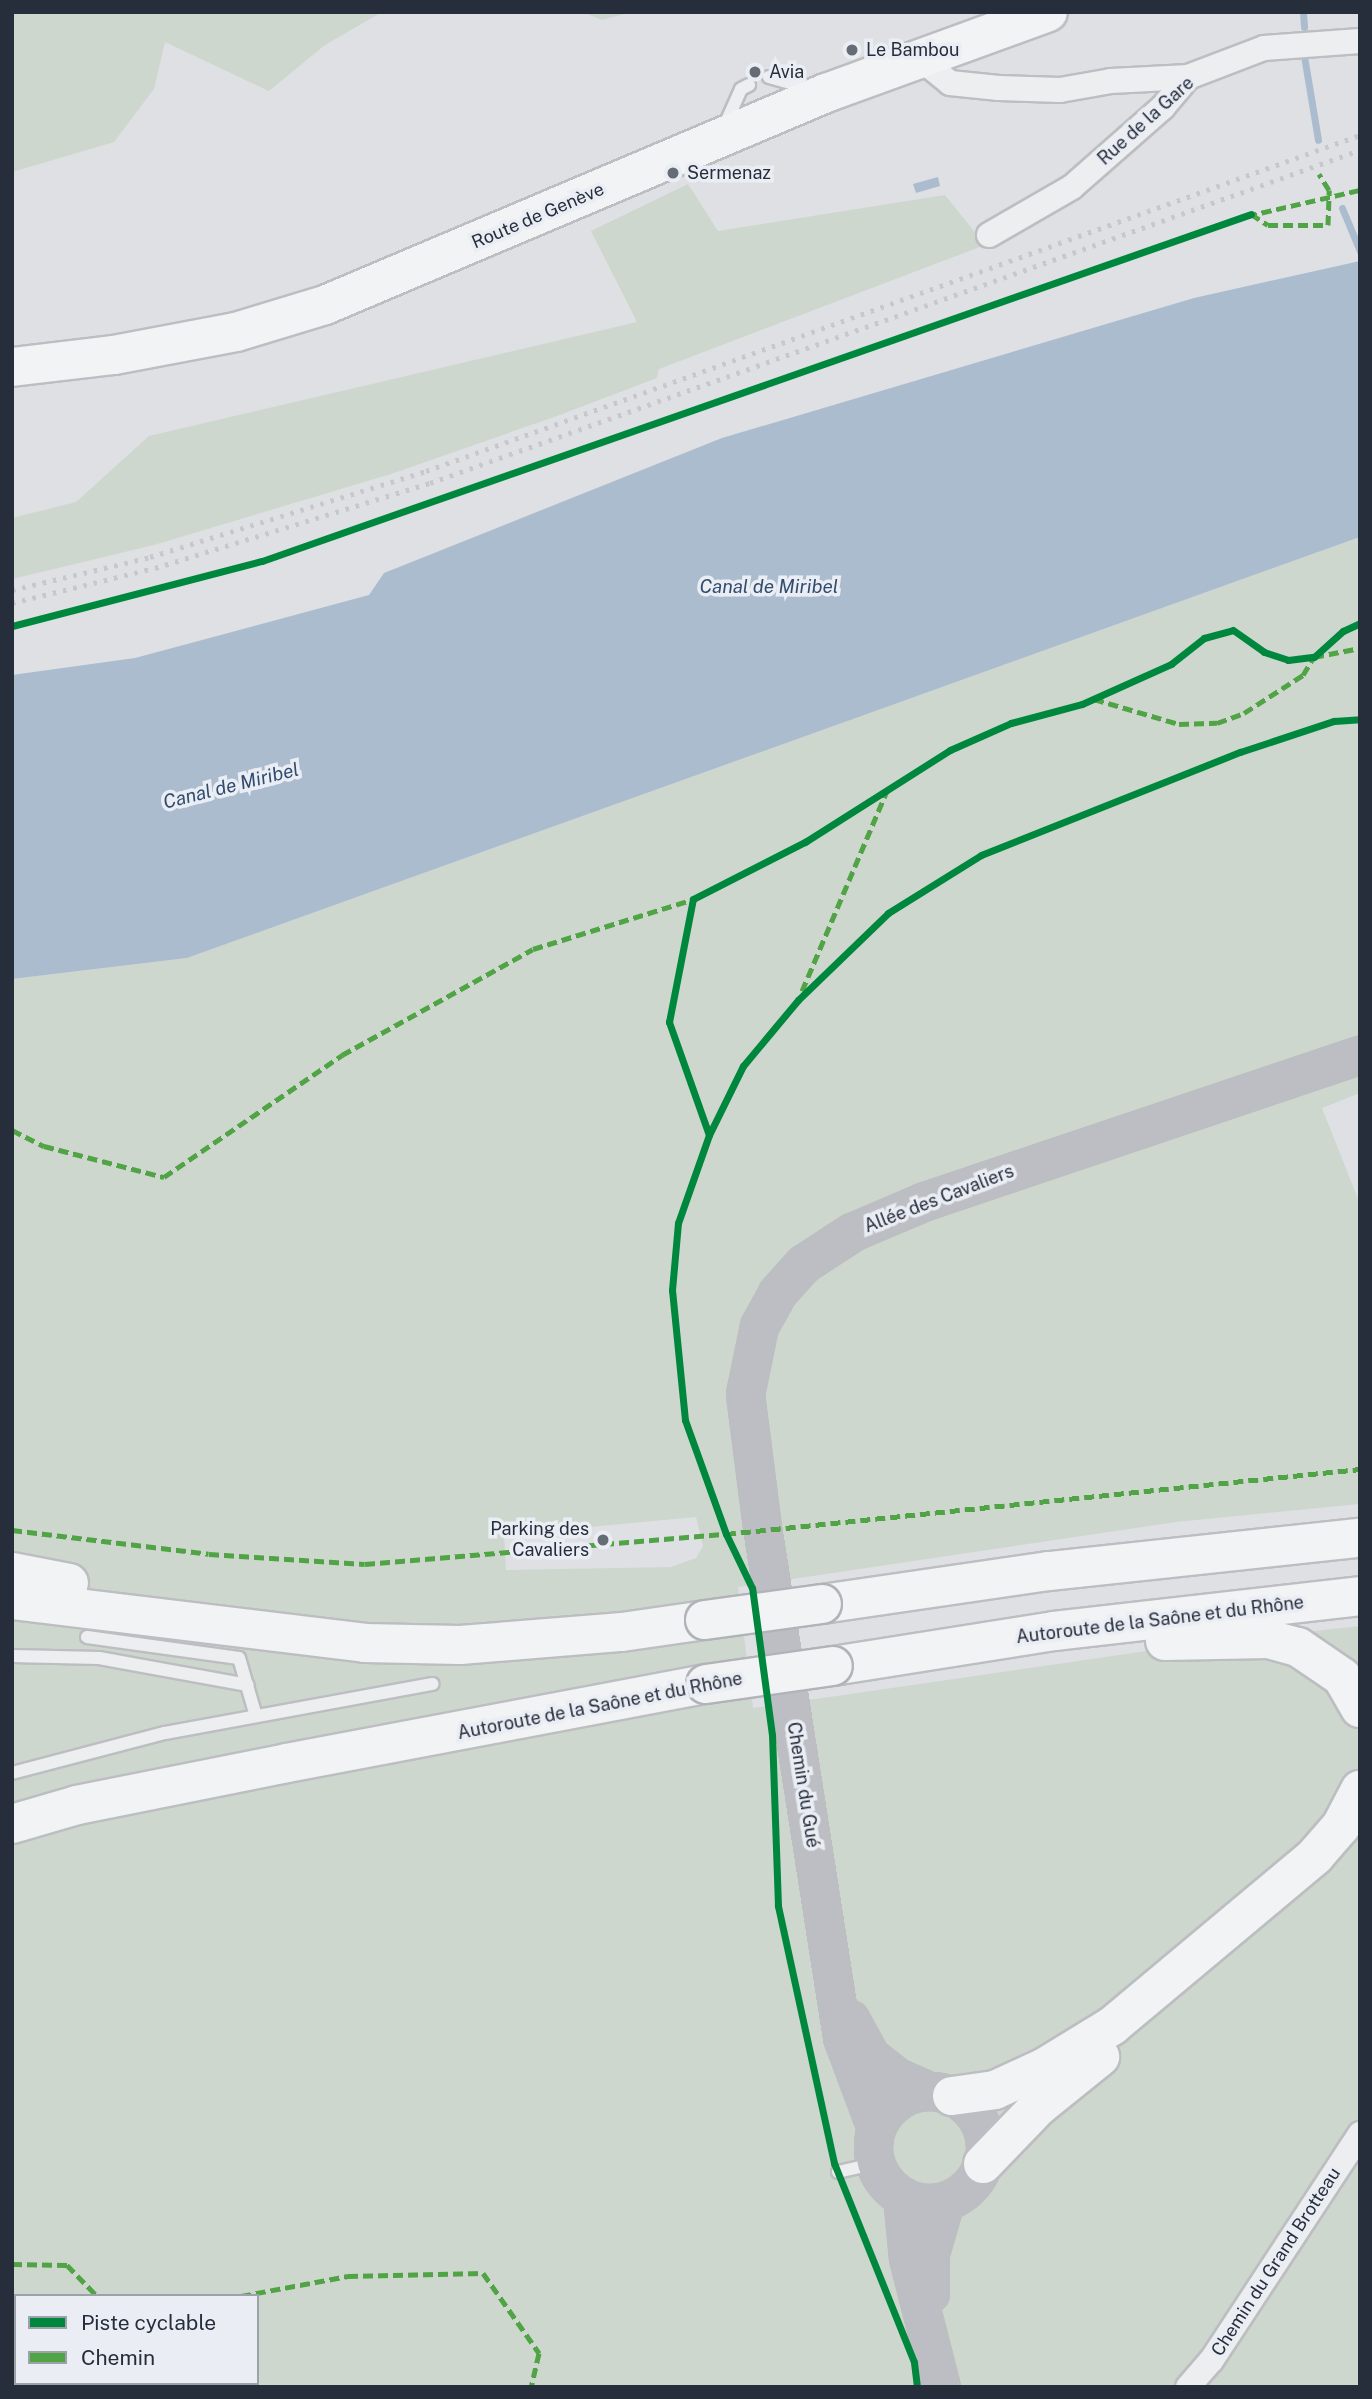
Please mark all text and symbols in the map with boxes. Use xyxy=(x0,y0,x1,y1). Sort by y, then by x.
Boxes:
place label: Le Bambou xyxy=(866,39,960,61)
marker: Le Bambou xyxy=(844,42,860,58)
place label: Avia xyxy=(769,61,804,83)
marker: Avia xyxy=(747,64,763,80)
street label: Rue de la Gare xyxy=(1093,72,1199,170)
place label: Sermenaz xyxy=(687,162,771,184)
marker: Sermenaz xyxy=(665,165,681,181)
street label: Route de Genève xyxy=(468,178,608,254)
water label: Canal de Miribel xyxy=(699,576,839,598)
water label: Canal de Miribel xyxy=(161,758,301,814)
street label: Allée des Cavaliers xyxy=(861,1160,1017,1238)
place label: Parking des Cavaliers xyxy=(490,1519,589,1562)
marker: Parking des Cavaliers xyxy=(595,1532,611,1548)
street label: Autoroute de la Saône et du Rhône xyxy=(1014,1592,1306,1648)
street label: Autoroute de la Saône et du Rhône xyxy=(455,1668,745,1744)
street label: Chemin du Gué xyxy=(782,1720,824,1850)
street label: Chemin du Grand Brotteau xyxy=(1207,2164,1345,2360)
legend xyxy=(14,2294,259,2385)
text: Piste cyclable xyxy=(81,2310,216,2335)
text: Chemin xyxy=(81,2345,155,2370)

